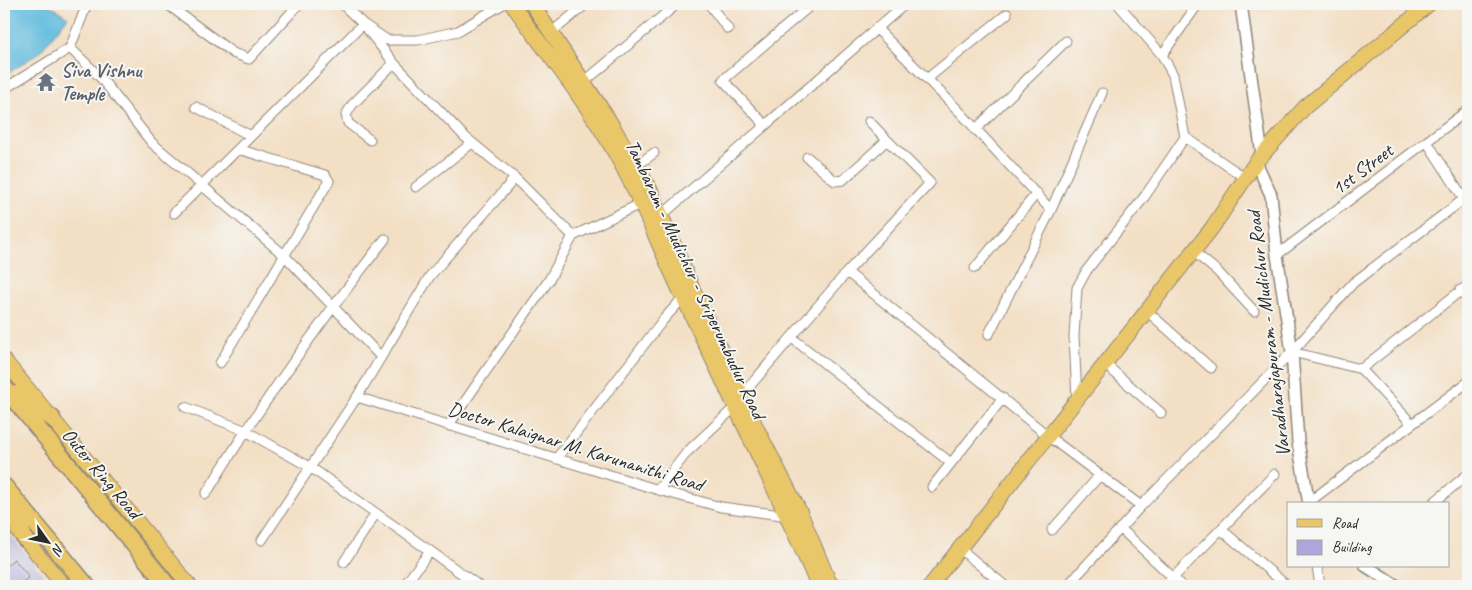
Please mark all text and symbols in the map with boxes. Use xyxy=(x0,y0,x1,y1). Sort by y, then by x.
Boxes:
place label: Siva Vishnu Temple xyxy=(61,58,143,106)
temple icon: Siva Vishnu Temple xyxy=(35,71,57,93)
street label: Tambaram - Mudichur - Sriperumbudur Road xyxy=(620,136,773,426)
street label: 1st Street xyxy=(1327,137,1400,201)
street label: Varadharajapuram - Mudichur Road xyxy=(1241,207,1296,458)
street label: Doctor Kalaignar M. Karunanithi Road xyxy=(445,396,709,498)
street label: Outer Ring Road xyxy=(56,423,149,526)
legend xyxy=(1287,502,1450,568)
text: Road xyxy=(1332,514,1359,533)
north arrow xyxy=(22,518,72,568)
text: Building xyxy=(1332,538,1372,557)
text: N xyxy=(48,541,68,559)

